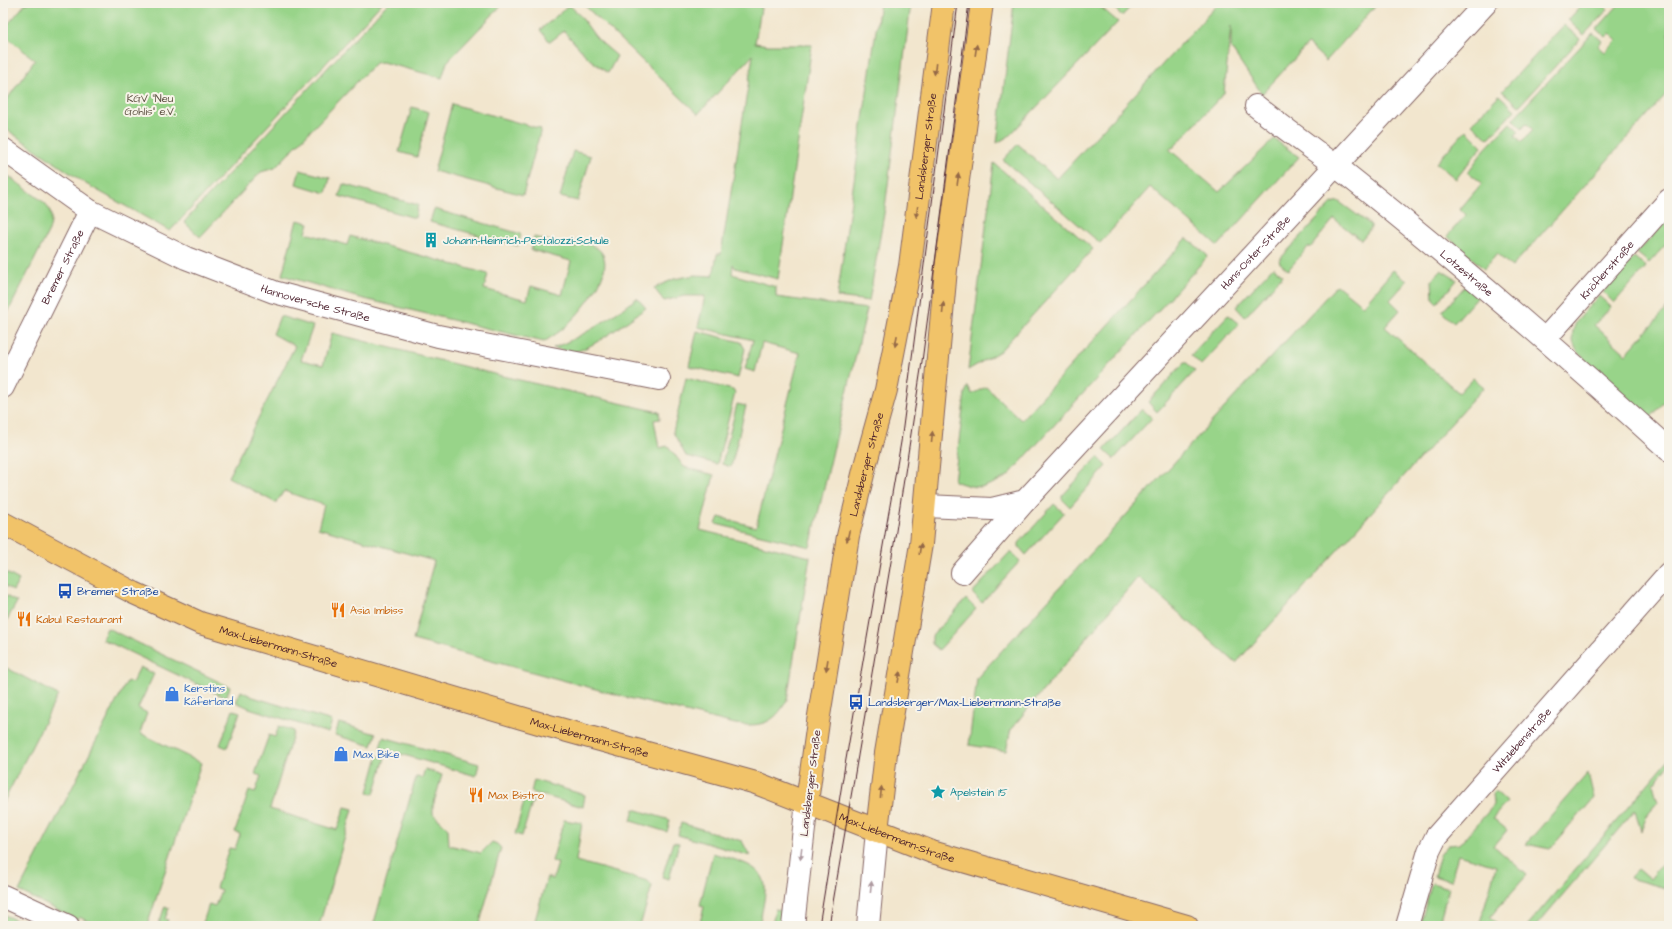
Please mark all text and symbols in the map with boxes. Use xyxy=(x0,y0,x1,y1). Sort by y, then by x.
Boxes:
one-way arrow xyxy=(973,44,979,56)
one-way arrow xyxy=(932,63,938,76)
park label: KGV "Neu Gohlis" e.V. xyxy=(124,91,176,119)
street label: Landsberger Straße xyxy=(912,92,940,201)
one-way arrow xyxy=(955,173,962,185)
one-way arrow xyxy=(914,206,920,218)
street label: Hans-Oster-Straße xyxy=(1217,212,1294,293)
street label: Bremer Straße xyxy=(38,227,88,307)
building icon: Johann-Heinrich-Pestalozzi-Schule xyxy=(422,231,440,249)
place label: Johann-Heinrich-Pestalozzi-Schule xyxy=(443,233,609,248)
street label: Knöflerstraße xyxy=(1577,237,1638,303)
street label: Lotzestraße xyxy=(1437,247,1496,300)
street label: Hannoversche Straße xyxy=(259,281,372,325)
one-way arrow xyxy=(940,302,946,314)
one-way arrow xyxy=(893,334,899,347)
street label: Landsberger Straße xyxy=(846,411,887,518)
one-way arrow xyxy=(928,431,935,444)
one-way arrow xyxy=(845,530,851,542)
one-way arrow xyxy=(917,543,923,555)
bus stop icon: Bremer Straße xyxy=(56,582,74,600)
place label: Bremer Straße xyxy=(77,584,159,599)
restaurant icon: Asia Imbiss xyxy=(329,601,347,619)
place label: Asia Imbiss xyxy=(350,603,404,618)
restaurant icon: Kabul Restaurant xyxy=(15,610,33,628)
place label: Kabul Restaurant xyxy=(36,612,123,627)
street label: Max-Liebermann-Straße xyxy=(218,622,339,671)
one-way arrow xyxy=(824,658,830,671)
one-way arrow xyxy=(896,671,902,683)
place label: Kerstins Käferland xyxy=(184,681,234,709)
shop icon: Kerstins Käferland xyxy=(163,685,181,703)
bus stop icon: Landsberger/Max-Liebermann-Straße xyxy=(847,693,865,711)
place label: Landsberger/Max-Liebermann-Straße xyxy=(868,695,1061,711)
street label: Witzlebenstraße xyxy=(1489,704,1555,776)
street label: Max-Liebermann-Straße xyxy=(528,714,650,761)
street label: Landsberger Straße xyxy=(797,729,825,837)
shop icon: Max Bike xyxy=(332,745,350,763)
place label: Max Bike xyxy=(353,747,400,762)
place icon: Apelstein 15 xyxy=(929,783,947,801)
place label: Apelstein 15 xyxy=(950,785,1008,800)
restaurant icon: Max Bistro xyxy=(467,786,485,804)
one-way arrow xyxy=(878,786,884,798)
place label: Max Bistro xyxy=(488,788,545,803)
street label: Max-Liebermann-Straße xyxy=(837,809,957,866)
one-way arrow xyxy=(798,848,804,861)
one-way arrow xyxy=(867,881,874,893)

